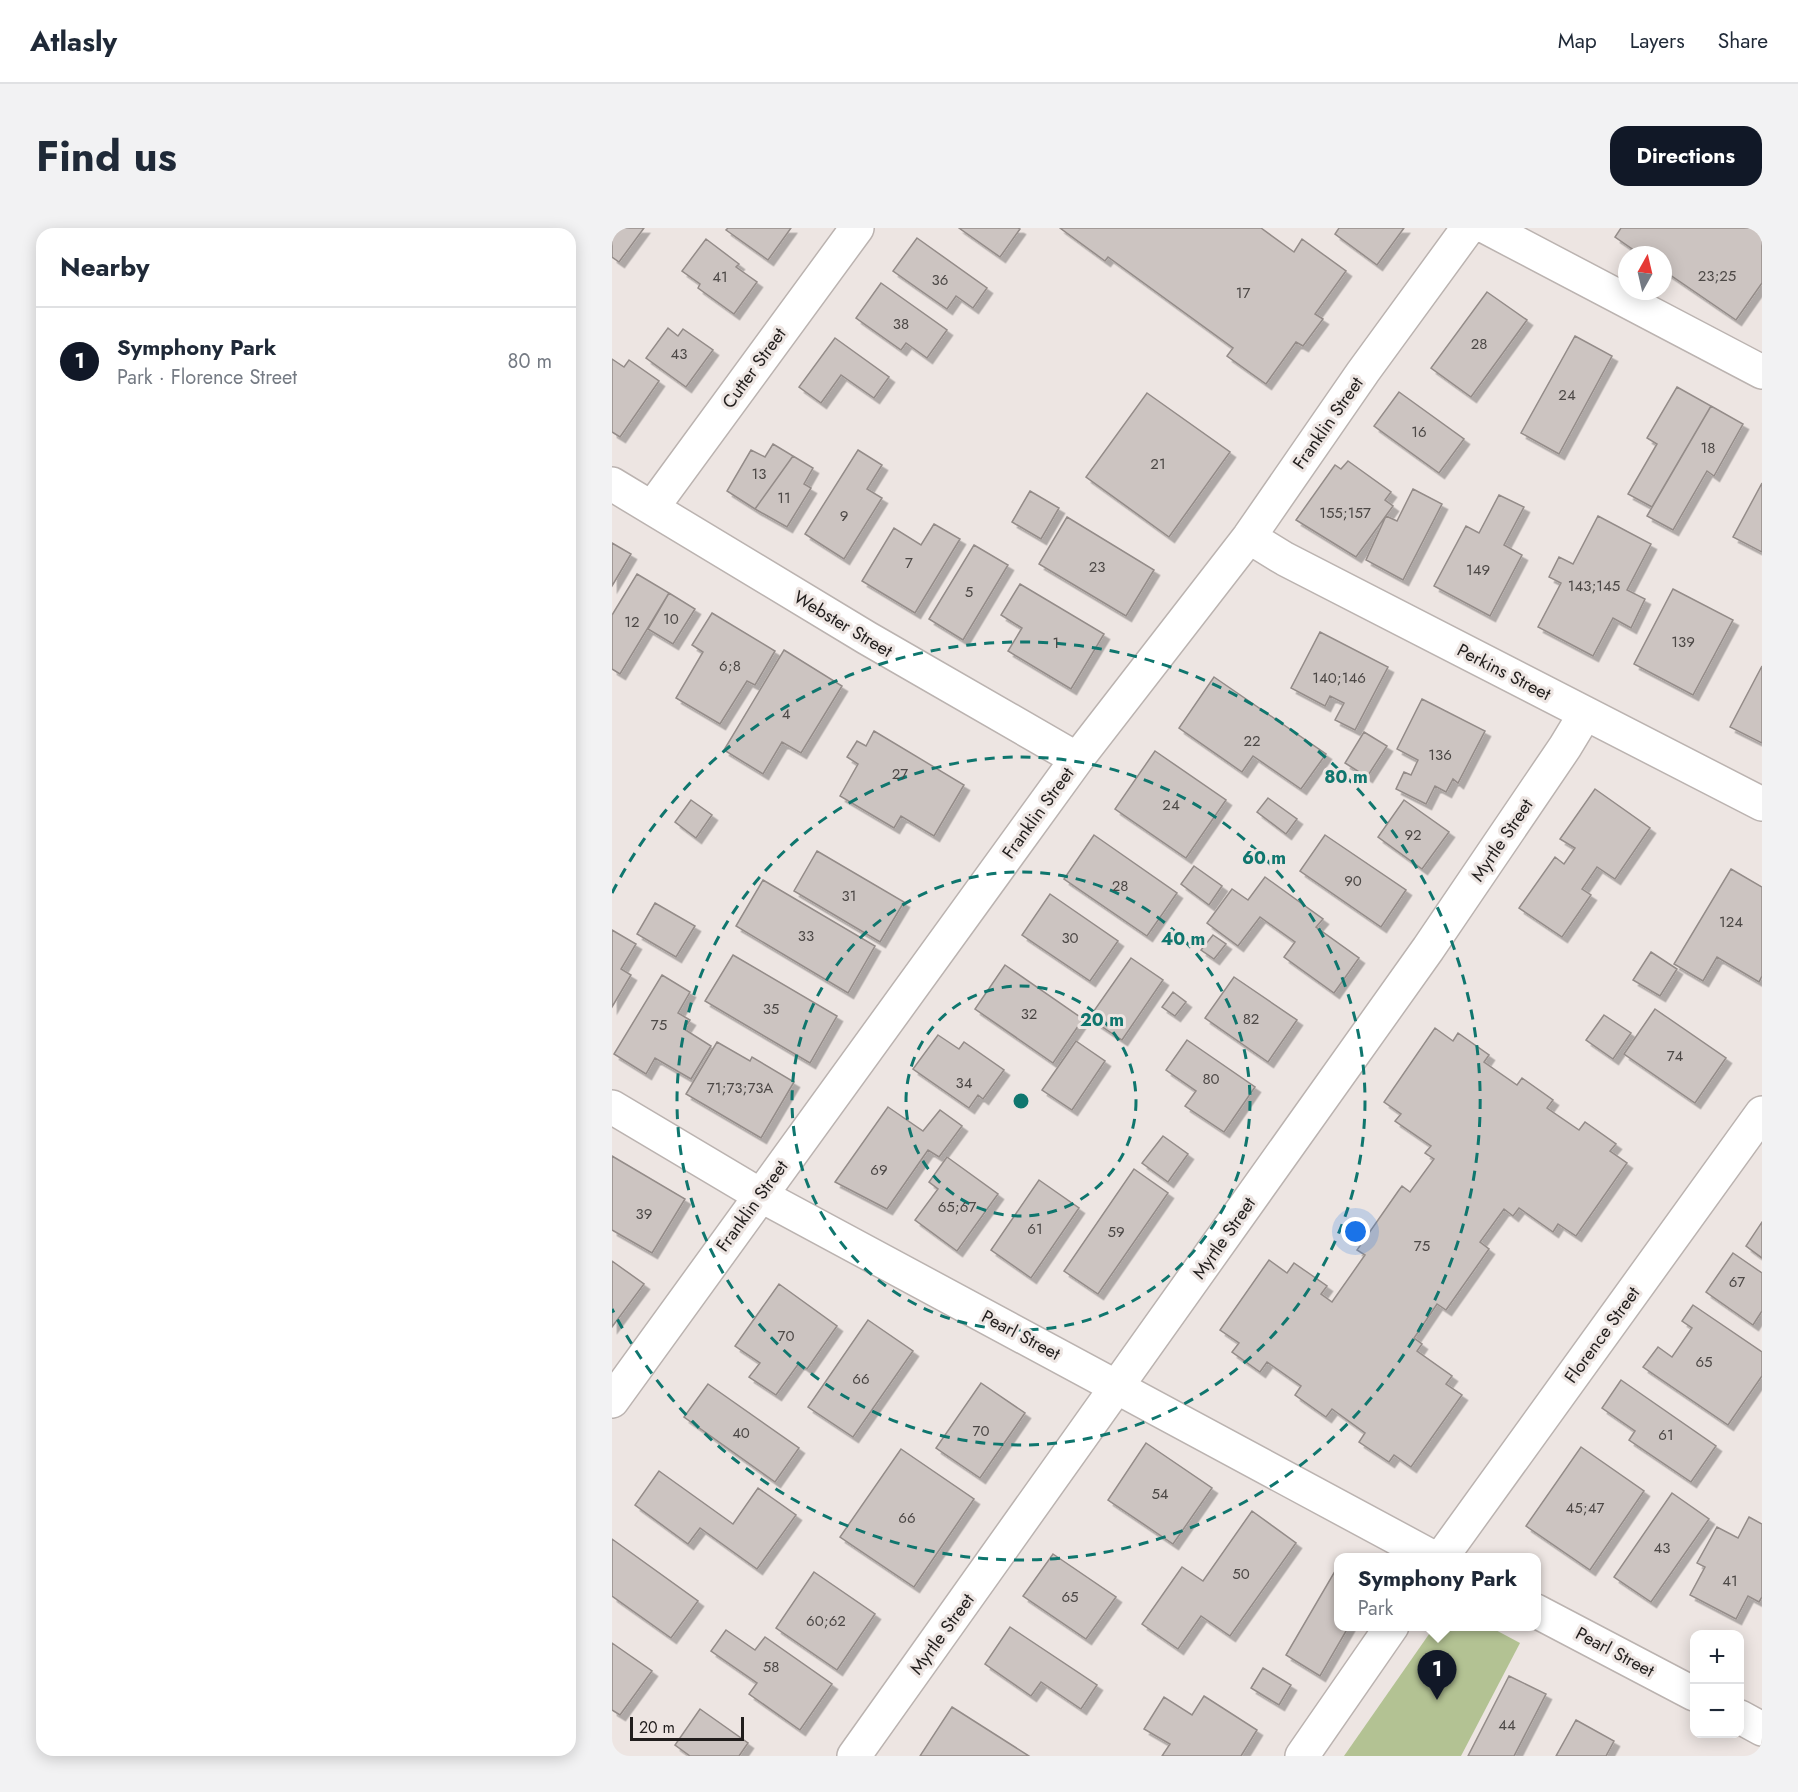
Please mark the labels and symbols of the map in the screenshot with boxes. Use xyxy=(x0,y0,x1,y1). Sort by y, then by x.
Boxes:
north arrow xyxy=(1618,246,1672,300)
house number: 23;25 xyxy=(1698,265,1736,287)
house number: 41 xyxy=(712,266,728,288)
house number: 36 xyxy=(932,269,948,291)
house number: 17 xyxy=(1236,282,1250,304)
house number: 38 xyxy=(893,313,909,335)
street label: Cutter Street xyxy=(716,322,793,414)
house number: 28 xyxy=(1471,333,1487,355)
house number: 43 xyxy=(671,343,687,365)
street label: Franklin Street xyxy=(1287,371,1370,474)
house number: 24 xyxy=(1558,384,1576,406)
house number: 16 xyxy=(1411,421,1427,443)
house number: 18 xyxy=(1701,437,1715,459)
house number: 21 xyxy=(1150,453,1166,475)
house number: 13 xyxy=(752,463,766,485)
house number: 11 xyxy=(777,487,791,509)
house number: 155;157 xyxy=(1319,502,1371,524)
house number: 9 xyxy=(840,505,848,527)
house number: 7 xyxy=(905,552,913,574)
house number: 23 xyxy=(1089,556,1105,578)
house number: 149 xyxy=(1466,559,1490,581)
house number: 143;145 xyxy=(1568,575,1620,597)
house number: 5 xyxy=(965,581,973,603)
street label: Webster Street xyxy=(789,584,898,664)
house number: 10 xyxy=(663,608,679,630)
house number: 12 xyxy=(624,611,640,633)
house number: 139 xyxy=(1671,631,1695,653)
house number: 1 xyxy=(1053,632,1059,654)
street label: Perkins Street xyxy=(1452,637,1556,707)
house number: 6;8 xyxy=(719,655,741,677)
house number: 140;146 xyxy=(1312,667,1366,689)
house number: 4 xyxy=(782,703,791,725)
house number: 22 xyxy=(1243,730,1261,752)
house number: 136 xyxy=(1428,744,1452,766)
street label: Franklin Street xyxy=(996,761,1080,864)
house number: 27 xyxy=(892,763,908,785)
text: 80 m xyxy=(1324,764,1368,790)
street label: Myrtle Street xyxy=(1465,793,1540,887)
house number: 24 xyxy=(1162,794,1180,816)
house number: 92 xyxy=(1404,824,1422,846)
text: 60 m xyxy=(1242,845,1286,871)
house number: 90 xyxy=(1344,870,1362,892)
house number: 28 xyxy=(1112,875,1128,897)
house number: 31 xyxy=(842,885,856,907)
house number: 124 xyxy=(1719,911,1743,933)
house number: 33 xyxy=(798,925,814,947)
text: 40 m xyxy=(1161,926,1205,952)
house number: 30 xyxy=(1061,927,1079,949)
house number: 35 xyxy=(763,998,779,1020)
house number: 32 xyxy=(1021,1003,1037,1025)
text: 20 m xyxy=(1080,1007,1124,1033)
house number: 82 xyxy=(1243,1008,1259,1030)
house number: 75 xyxy=(651,1014,667,1036)
house number: 74 xyxy=(1667,1045,1684,1067)
house number: 80 xyxy=(1202,1068,1220,1090)
house number: 34 xyxy=(956,1072,973,1094)
house number: 71;73;73A xyxy=(707,1077,773,1099)
centre of rings xyxy=(1011,1091,1031,1111)
street label: Franklin Street xyxy=(710,1154,794,1257)
house number: 69 xyxy=(870,1159,888,1181)
street label: Myrtle Street xyxy=(1186,1191,1262,1284)
house number: 65;67 xyxy=(938,1196,976,1218)
house number: 39 xyxy=(636,1203,652,1225)
your location xyxy=(1341,1217,1370,1246)
house number: 61 xyxy=(1027,1218,1043,1240)
house number: 59 xyxy=(1107,1221,1125,1243)
house number: 75 xyxy=(1414,1235,1430,1257)
house number: 67 xyxy=(1729,1271,1745,1293)
street label: Florence Street xyxy=(1558,1281,1646,1389)
street label: Pearl Street xyxy=(977,1303,1066,1367)
house number: 70 xyxy=(778,1325,794,1347)
house number: 65 xyxy=(1695,1351,1713,1373)
house number: 66 xyxy=(852,1368,870,1390)
house number: 70 xyxy=(973,1420,989,1442)
house number: 40 xyxy=(732,1422,750,1444)
house number: 61 xyxy=(1658,1424,1674,1446)
house number: 54 xyxy=(1151,1483,1169,1505)
house number: 45;47 xyxy=(1566,1497,1605,1519)
house number: 66 xyxy=(898,1507,916,1529)
house number: 43 xyxy=(1654,1537,1670,1559)
house number: 50 xyxy=(1232,1563,1250,1585)
house number: 41 xyxy=(1722,1570,1738,1592)
house number: 65 xyxy=(1061,1586,1079,1608)
street label: Myrtle Street xyxy=(904,1587,981,1680)
house number: 60;62 xyxy=(806,1610,846,1632)
street label: Pearl Street xyxy=(1571,1620,1660,1684)
pin: 1 xyxy=(1418,1650,1456,1700)
house number: 58 xyxy=(763,1656,779,1678)
scale bar xyxy=(630,1714,744,1742)
house number: 44 xyxy=(1498,1714,1516,1736)

